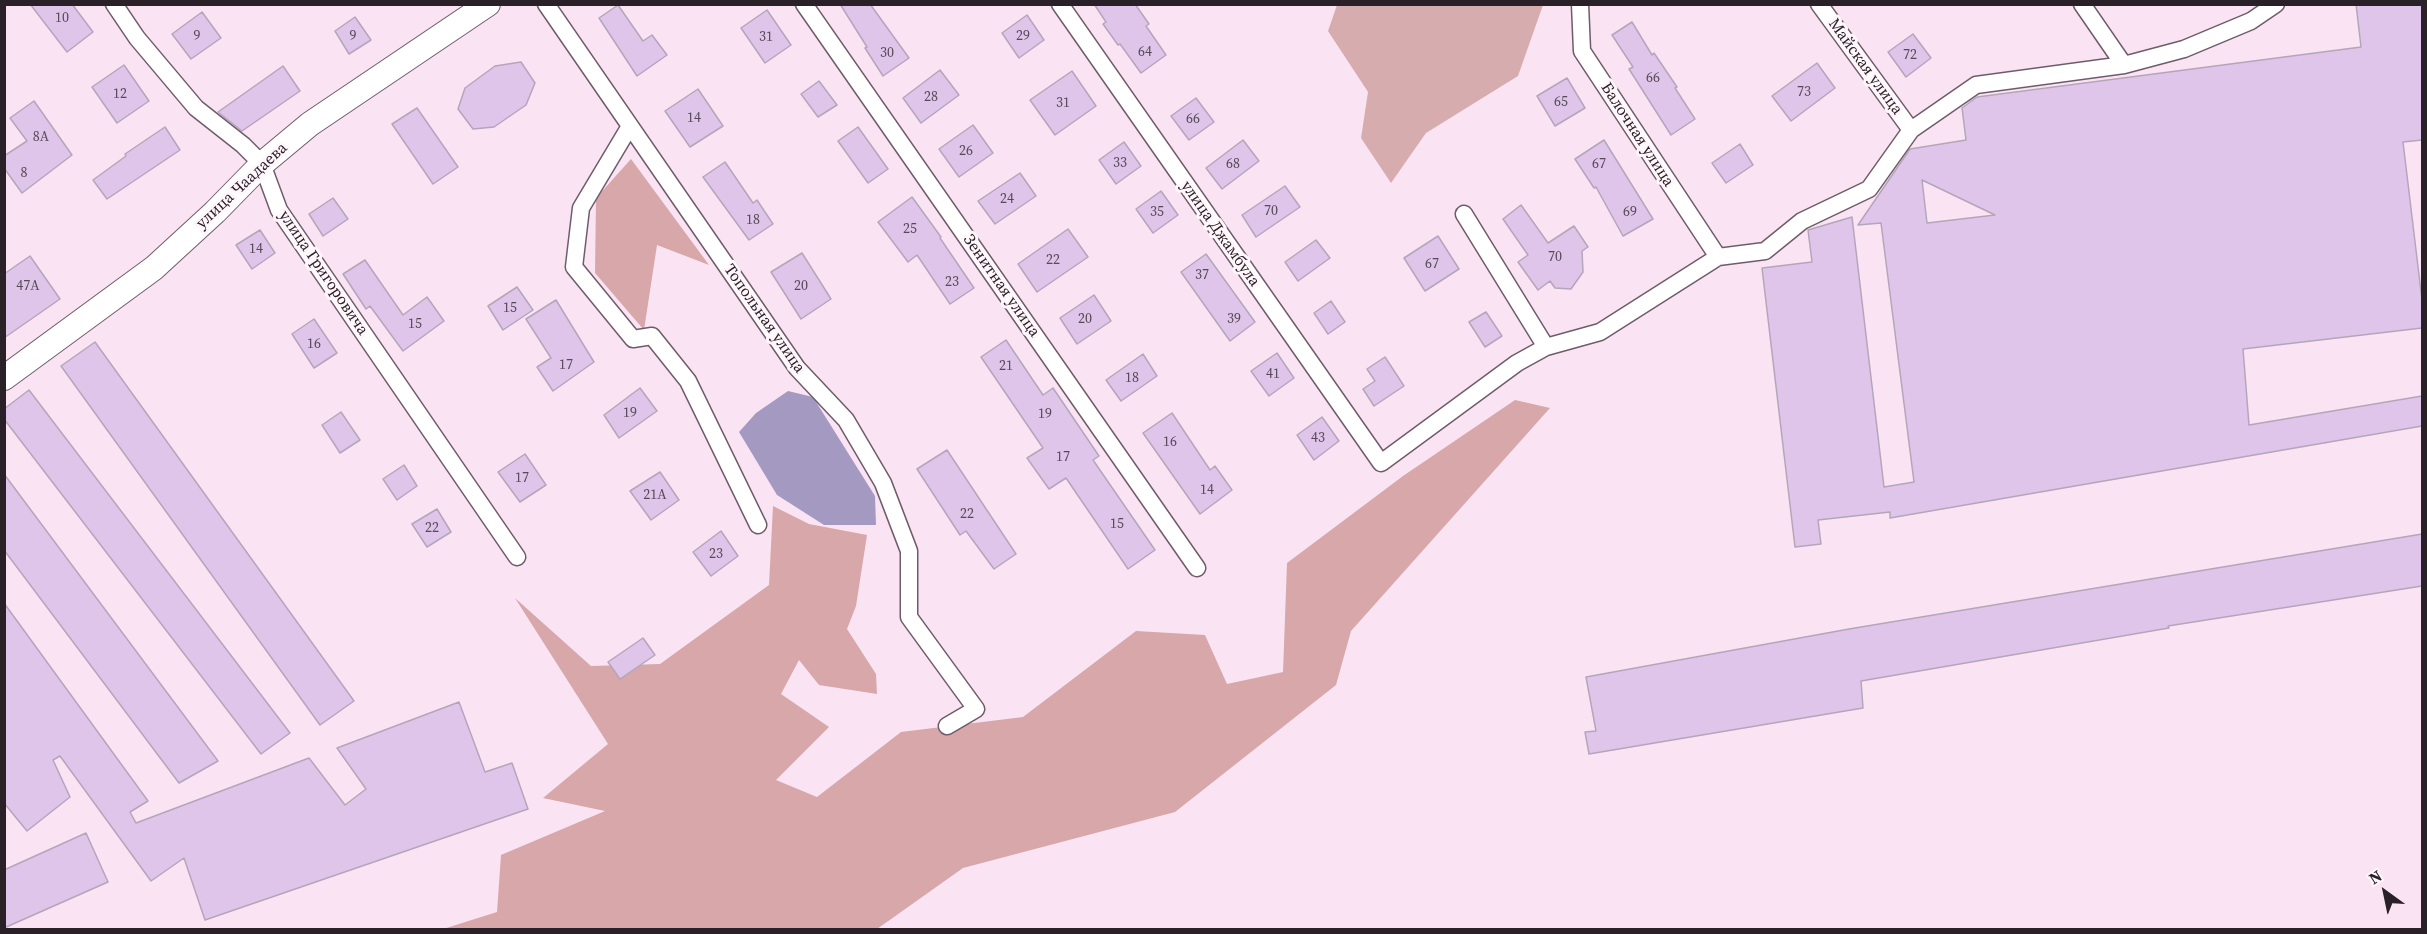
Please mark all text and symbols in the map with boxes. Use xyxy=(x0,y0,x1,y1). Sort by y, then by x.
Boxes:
house number: 10 xyxy=(55,10,69,26)
street label: Майская улица xyxy=(1824,15,1906,119)
house number: 9 xyxy=(194,28,200,44)
house number: 9 xyxy=(350,28,356,44)
house number: 29 xyxy=(1016,28,1030,44)
house number: 31 xyxy=(759,29,773,45)
house number: 64 xyxy=(1138,44,1152,60)
house number: 30 xyxy=(880,45,894,61)
house number: 72 xyxy=(1903,47,1917,63)
house number: 66 xyxy=(1646,70,1660,86)
street label: Балочная улица xyxy=(1596,79,1678,191)
house number: 73 xyxy=(1797,84,1811,100)
house number: 12 xyxy=(113,86,127,102)
house number: 28 xyxy=(924,89,938,105)
house number: 65 xyxy=(1554,94,1568,110)
house number: 31 xyxy=(1056,95,1070,111)
house number: 14 xyxy=(687,110,701,126)
house number: 66 xyxy=(1186,111,1200,127)
house number: 8А xyxy=(33,129,49,145)
street label: улица Чаадаева xyxy=(192,139,292,233)
house number: 26 xyxy=(959,143,973,159)
house number: 33 xyxy=(1113,155,1127,171)
house number: 68 xyxy=(1226,156,1240,172)
house number: 67 xyxy=(1592,156,1606,172)
house number: 8 xyxy=(21,165,27,181)
street label: улица Джамбула xyxy=(1176,177,1264,291)
house number: 24 xyxy=(1000,191,1014,207)
house number: 70 xyxy=(1264,203,1278,219)
house number: 35 xyxy=(1150,204,1164,220)
house number: 69 xyxy=(1623,204,1637,220)
street label: улица Григоровича xyxy=(274,207,372,339)
house number: 18 xyxy=(746,212,760,228)
house number: 25 xyxy=(903,221,917,237)
street label: Зенитная улица xyxy=(958,231,1044,341)
house number: 14 xyxy=(249,241,263,257)
house number: 70 xyxy=(1548,249,1562,265)
house number: 22 xyxy=(1046,252,1060,268)
house number: 67 xyxy=(1425,256,1439,272)
street label: Топольная улица xyxy=(719,261,809,377)
house number: 37 xyxy=(1195,267,1209,283)
house number: 23 xyxy=(945,274,959,290)
house number: 47А xyxy=(16,278,40,294)
house number: 20 xyxy=(794,278,808,294)
house number: 15 xyxy=(503,300,517,316)
house number: 20 xyxy=(1078,311,1092,327)
house number: 39 xyxy=(1227,311,1241,327)
house number: 15 xyxy=(408,316,422,332)
house number: 16 xyxy=(307,336,321,352)
house number: 17 xyxy=(559,357,573,373)
house number: 21 xyxy=(999,358,1013,374)
house number: 41 xyxy=(1266,366,1280,382)
house number: 18 xyxy=(1125,370,1139,386)
house number: 19 xyxy=(623,405,637,421)
house number: 19 xyxy=(1038,406,1052,422)
house number: 43 xyxy=(1311,430,1325,446)
house number: 16 xyxy=(1163,434,1177,450)
house number: 17 xyxy=(1056,449,1070,465)
house number: 17 xyxy=(515,470,529,486)
house number: 14 xyxy=(1200,482,1214,498)
house number: 21А xyxy=(643,487,667,503)
house number: 22 xyxy=(960,506,974,522)
house number: 15 xyxy=(1110,516,1124,532)
house number: 22 xyxy=(425,520,439,536)
house number: 23 xyxy=(709,546,723,562)
north arrow xyxy=(2355,862,2415,922)
text: N xyxy=(2364,865,2386,889)

